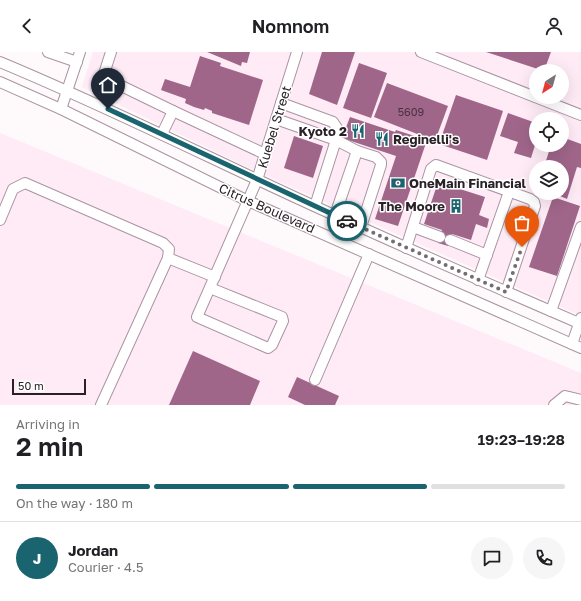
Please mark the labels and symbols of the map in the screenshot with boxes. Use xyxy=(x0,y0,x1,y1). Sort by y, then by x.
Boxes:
north arrow xyxy=(529,64,569,104)
pin xyxy=(91,68,125,109)
street label: Kuebel Street xyxy=(254,84,294,170)
house number: 5609 xyxy=(398,105,424,118)
place label: Kyoto 2 xyxy=(299,123,347,139)
restaurant icon: Kyoto 2 xyxy=(350,123,366,139)
restaurant icon: Reginelli's xyxy=(374,131,390,147)
place label: Reginelli's xyxy=(393,131,459,147)
bank icon: OneMain Financial xyxy=(390,175,406,191)
place label: OneMain Financial xyxy=(409,175,526,191)
street label: Citrus Boulevard xyxy=(216,180,318,236)
place label: The Moore xyxy=(378,198,445,214)
building icon: The Moore xyxy=(448,198,464,214)
courier xyxy=(327,201,367,241)
pin xyxy=(505,206,539,247)
scale bar xyxy=(12,377,86,396)

